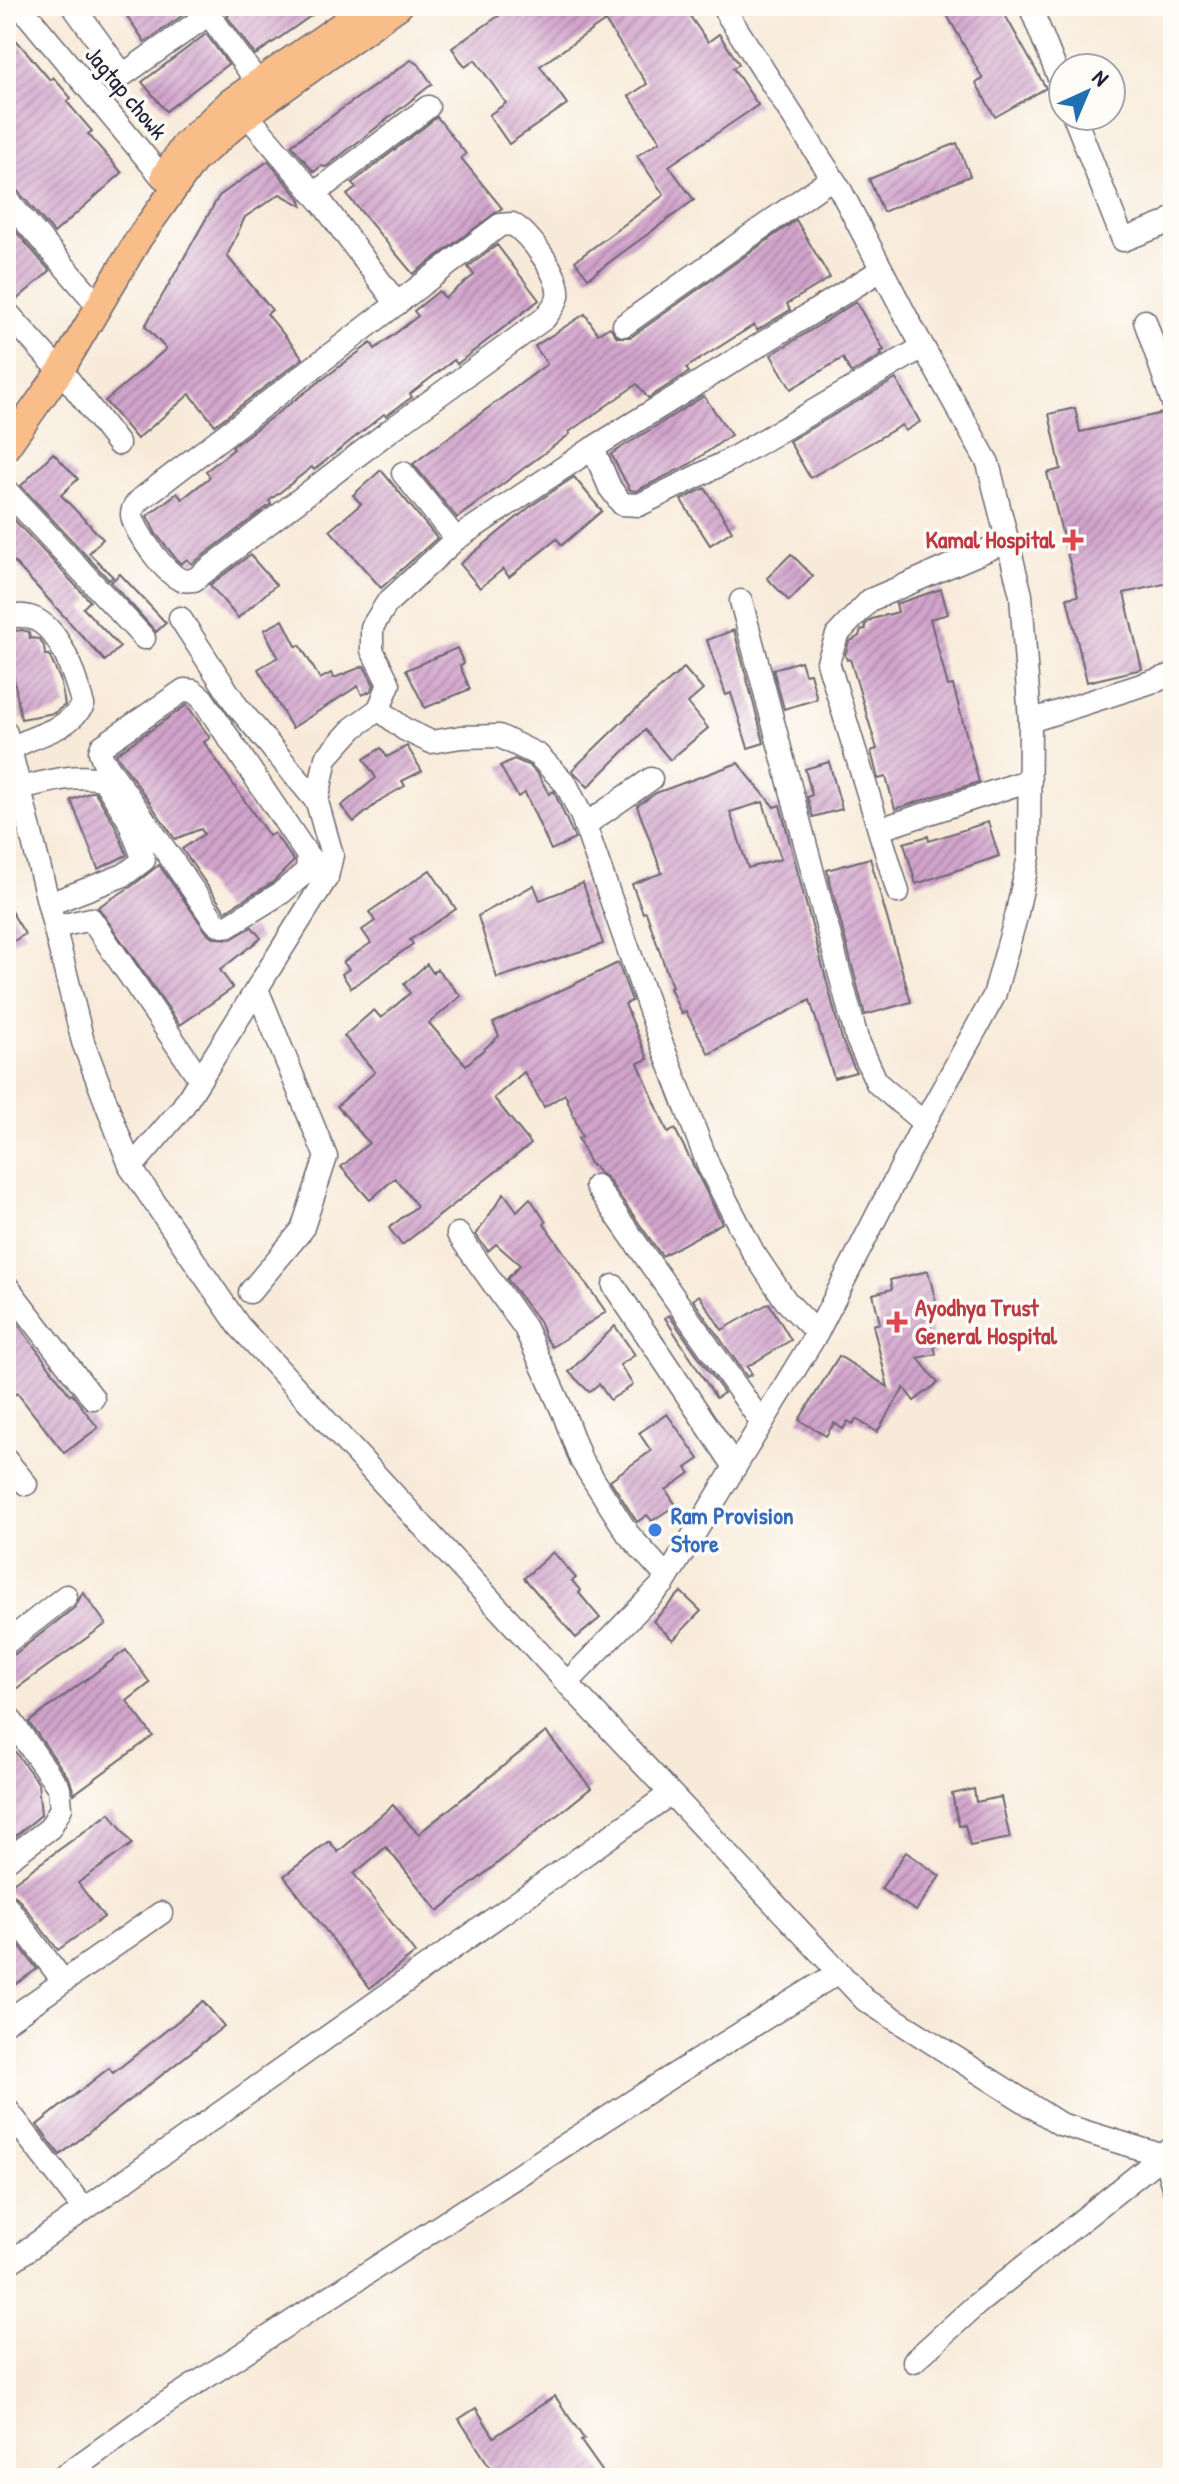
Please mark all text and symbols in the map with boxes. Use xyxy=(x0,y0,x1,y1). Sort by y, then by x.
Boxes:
street label: Jagtap chowk xyxy=(78,39,175,146)
north arrow xyxy=(1047,52,1127,132)
text: N xyxy=(1086,63,1116,93)
place label: Kamal Hospital xyxy=(926,523,1056,556)
marker: Kamal Hospital xyxy=(1062,529,1084,551)
place label: Ayodhya Trust General Hospital xyxy=(915,1291,1057,1352)
marker: Ayodhya Trust General Hospital xyxy=(886,1311,908,1333)
place label: Ram Provision Store xyxy=(671,1499,794,1559)
marker: Ram Provision Store xyxy=(646,1521,664,1539)

